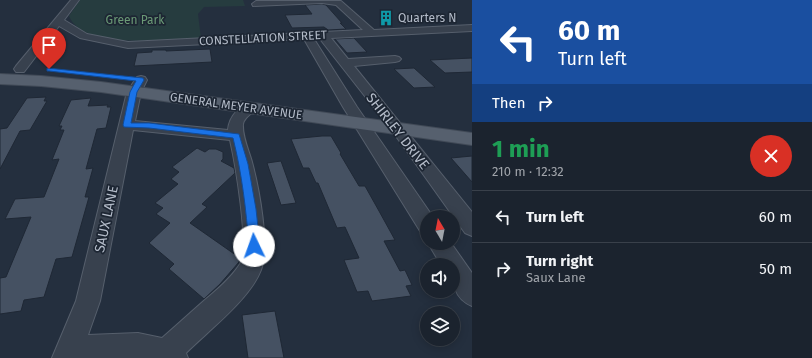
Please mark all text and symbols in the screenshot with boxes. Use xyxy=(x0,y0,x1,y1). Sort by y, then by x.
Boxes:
building icon: Quarters N xyxy=(377,9,395,27)
place label: Quarters N xyxy=(398,11,457,25)
park label: Green Park xyxy=(106,13,165,27)
text: 60 m xyxy=(558,14,620,47)
icon: left xyxy=(492,16,544,68)
pin xyxy=(32,28,66,69)
street label: CONSTELLATION STREET xyxy=(199,28,328,48)
icon: arrive xyxy=(38,34,60,56)
text: Turn left xyxy=(558,48,627,70)
street label: GENERAL MEYER AVENUE xyxy=(169,90,303,122)
street label: SHIRLEY DRIVE xyxy=(362,90,433,173)
icon: right xyxy=(534,92,556,114)
text: Then xyxy=(492,94,526,112)
text: 1 min xyxy=(492,135,550,163)
button: close xyxy=(750,135,792,177)
text: 210 m · 12:32 xyxy=(492,164,564,179)
street label: SAUX LANE xyxy=(91,184,122,254)
icon: left xyxy=(492,206,514,228)
text: Turn left xyxy=(526,208,584,226)
text: 60 m xyxy=(759,208,792,226)
north arrow xyxy=(420,210,460,250)
map controls xyxy=(420,210,460,346)
position arrow xyxy=(233,225,275,267)
text: Turn right xyxy=(526,252,593,270)
button: sound xyxy=(420,258,460,298)
icon: right xyxy=(492,258,514,280)
text: 50 m xyxy=(759,260,792,278)
text: Saux Lane xyxy=(526,270,586,285)
button: layers xyxy=(420,306,460,346)

